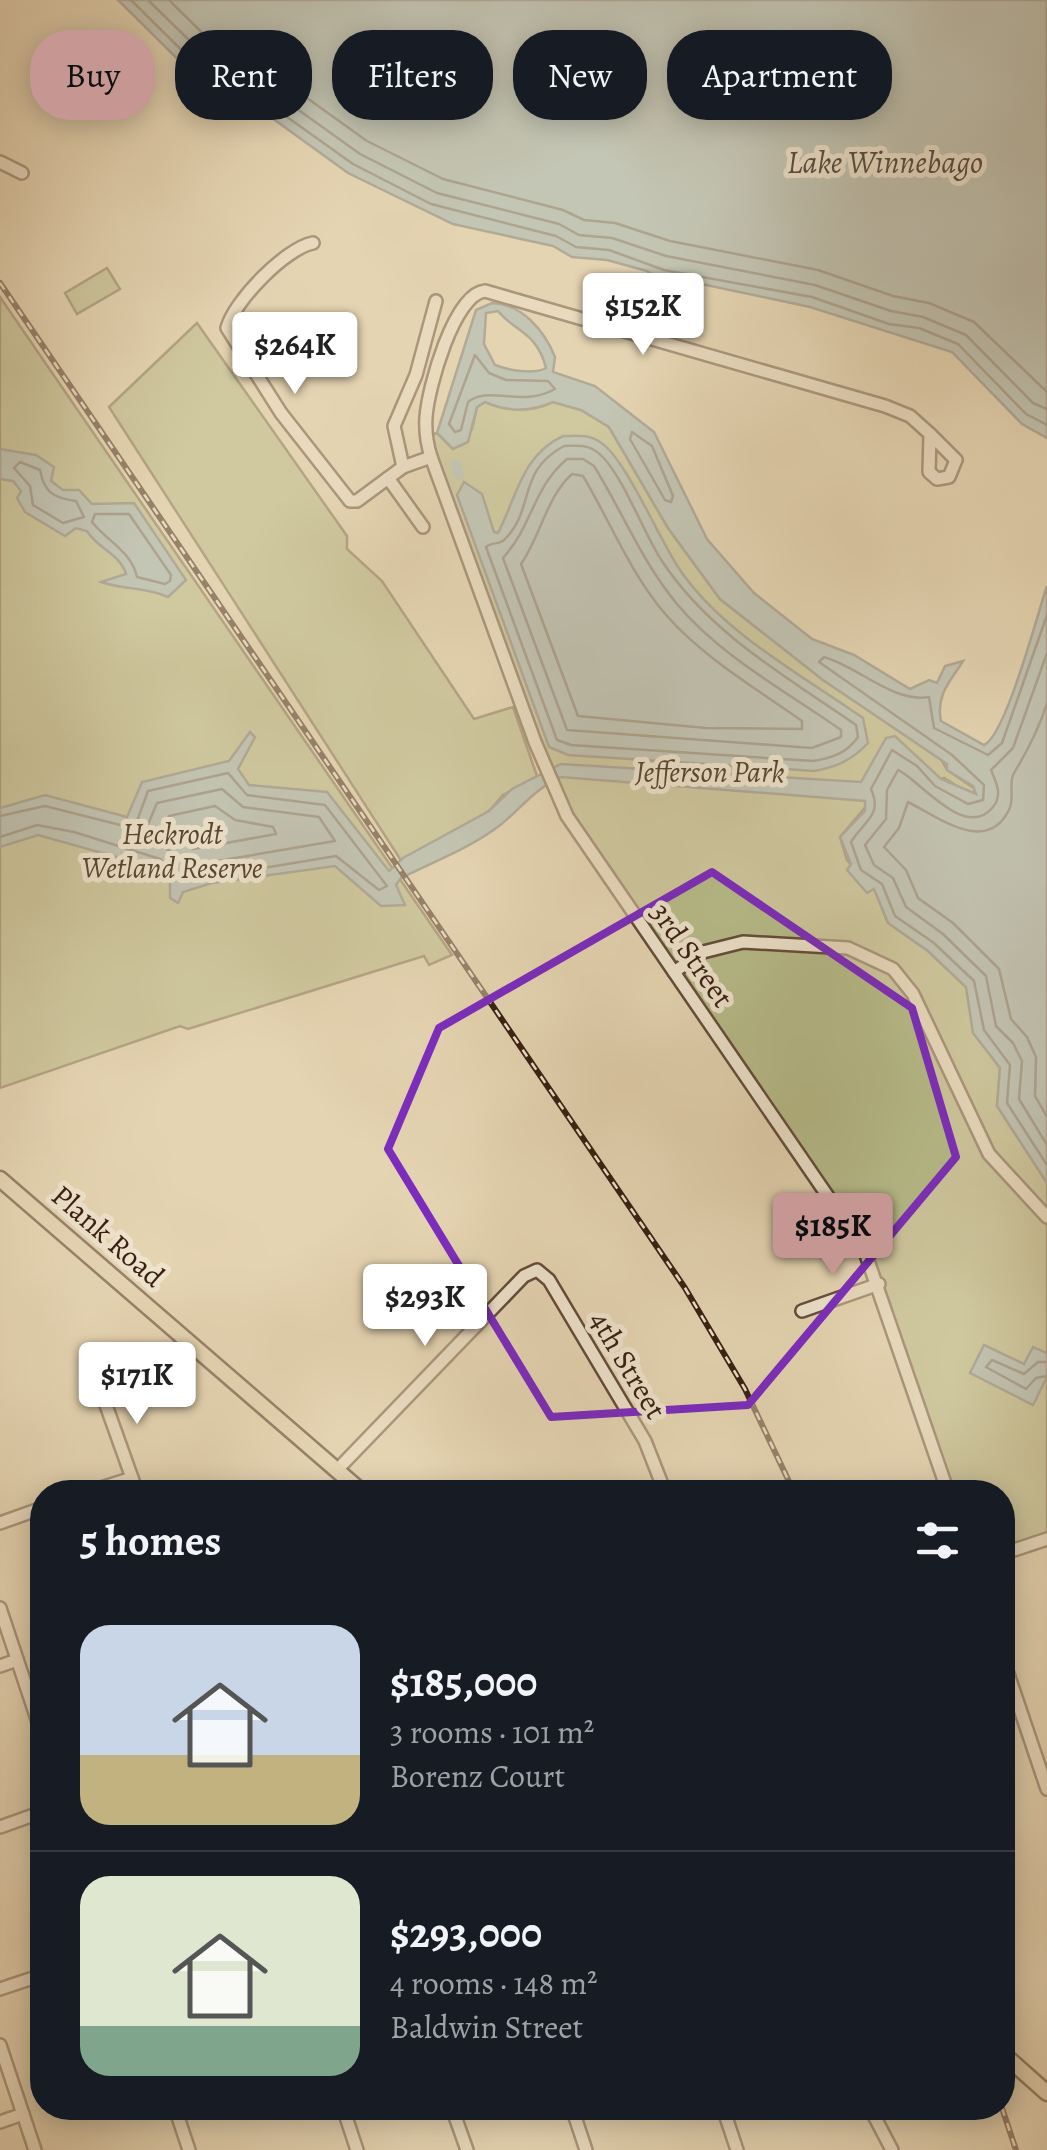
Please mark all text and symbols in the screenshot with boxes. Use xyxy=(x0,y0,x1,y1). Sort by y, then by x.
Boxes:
chip: Buy xyxy=(30,30,155,120)
chip: Rent xyxy=(175,30,312,120)
chip: Filters xyxy=(332,30,493,120)
chip: New xyxy=(513,30,647,120)
chip: Apartment xyxy=(667,30,892,120)
water label: Lake Winnebago xyxy=(787,140,983,184)
pin: $152K xyxy=(573,273,713,358)
text: $152K xyxy=(605,283,681,327)
pin: $264K xyxy=(225,312,365,397)
text: $264K xyxy=(254,322,336,366)
park label: Jefferson Park xyxy=(634,752,785,792)
park label: Heckrodt Wetland Reserve xyxy=(81,814,263,888)
street label: 3rd Street xyxy=(641,895,743,1015)
street label: Plank Road xyxy=(43,1176,174,1297)
pin: $185K xyxy=(763,1193,903,1278)
text: $185K xyxy=(795,1203,871,1247)
pin: $293K xyxy=(355,1264,495,1349)
text: $293K xyxy=(385,1274,465,1318)
street label: 4th Street xyxy=(580,1304,676,1426)
pin: $171K xyxy=(67,1342,207,1427)
text: $171K xyxy=(101,1352,173,1396)
text: 5 homes xyxy=(80,1512,221,1569)
icon: filters xyxy=(910,1513,965,1568)
text: $185,000 xyxy=(390,1653,537,1710)
icon: home xyxy=(160,1665,280,1785)
text: 3 rooms · 101 m² xyxy=(390,1710,594,1754)
text: Borenz Court xyxy=(390,1754,565,1798)
text: $293,000 xyxy=(390,1904,542,1961)
icon: home xyxy=(160,1916,280,2036)
text: 4 rooms · 148 m² xyxy=(390,1961,598,2005)
text: Baldwin Street xyxy=(390,2005,583,2049)

